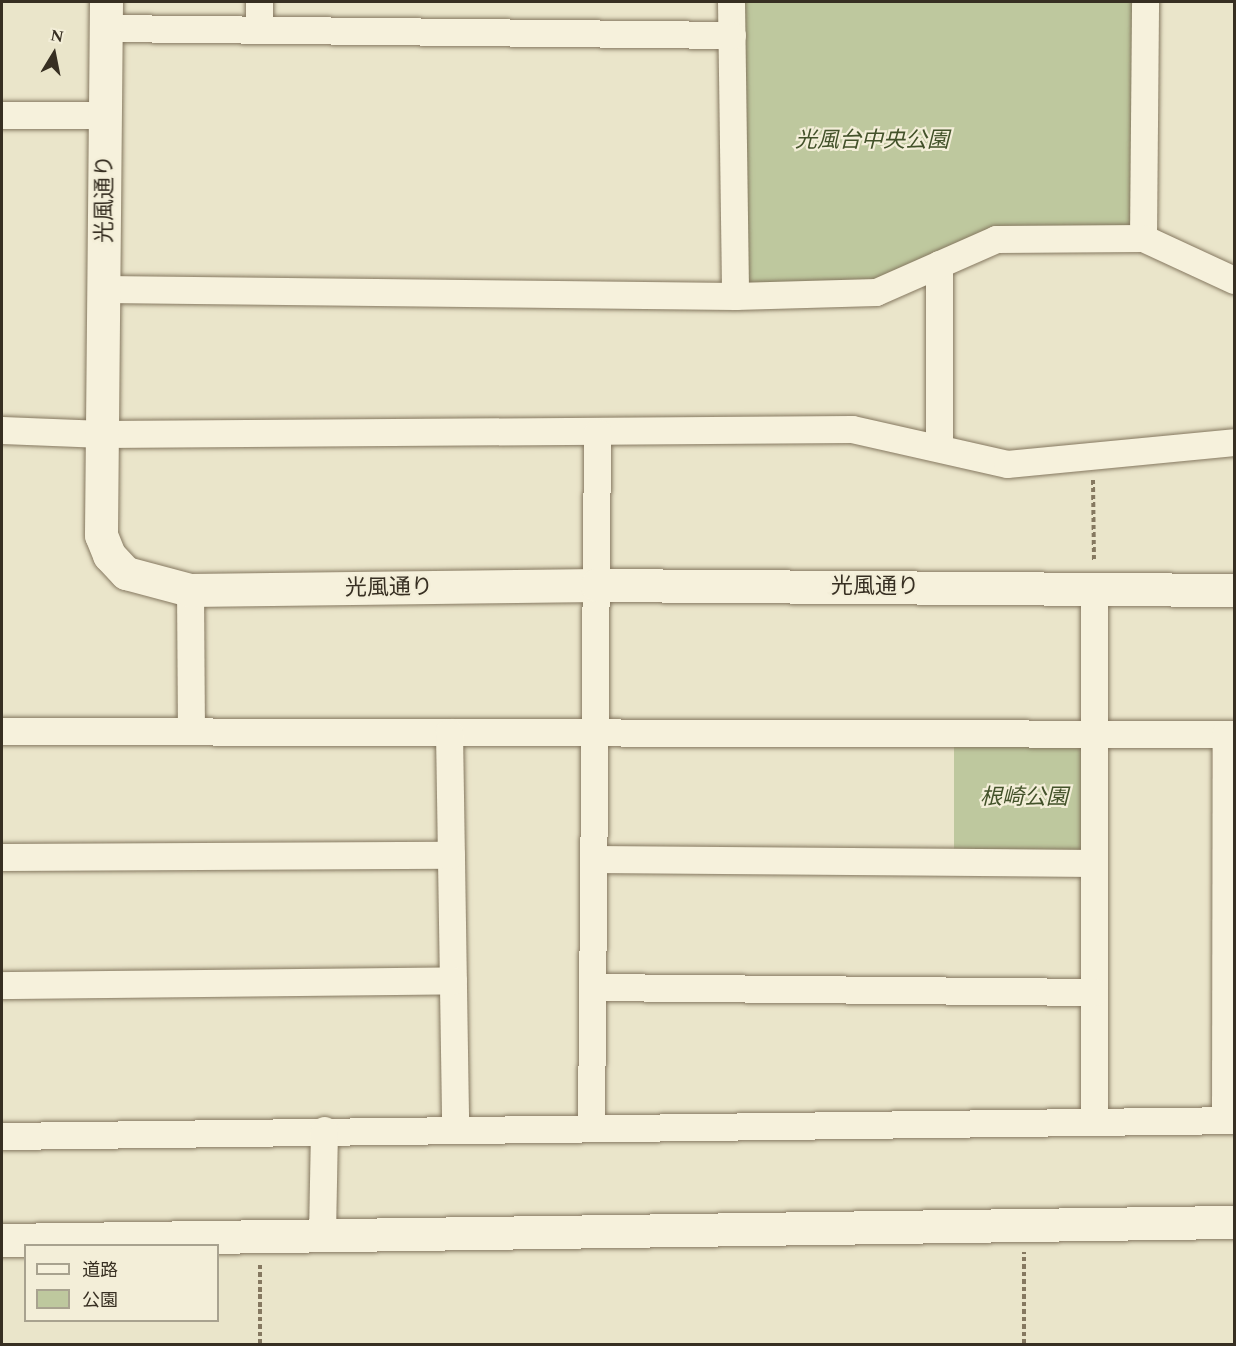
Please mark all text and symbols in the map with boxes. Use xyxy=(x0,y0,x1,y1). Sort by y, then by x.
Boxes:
text: N xyxy=(49,23,66,49)
north arrow xyxy=(24,24,84,84)
park label: 光風台中央公園 xyxy=(795,128,949,154)
street label: 光風通り xyxy=(92,155,118,243)
street label: 光風通り xyxy=(345,574,433,602)
street label: 光風通り xyxy=(831,574,919,600)
park label: 根崎公園 xyxy=(980,785,1068,811)
legend xyxy=(24,1244,219,1322)
text: 道路 xyxy=(82,1257,118,1284)
text: 公園 xyxy=(82,1287,118,1314)

